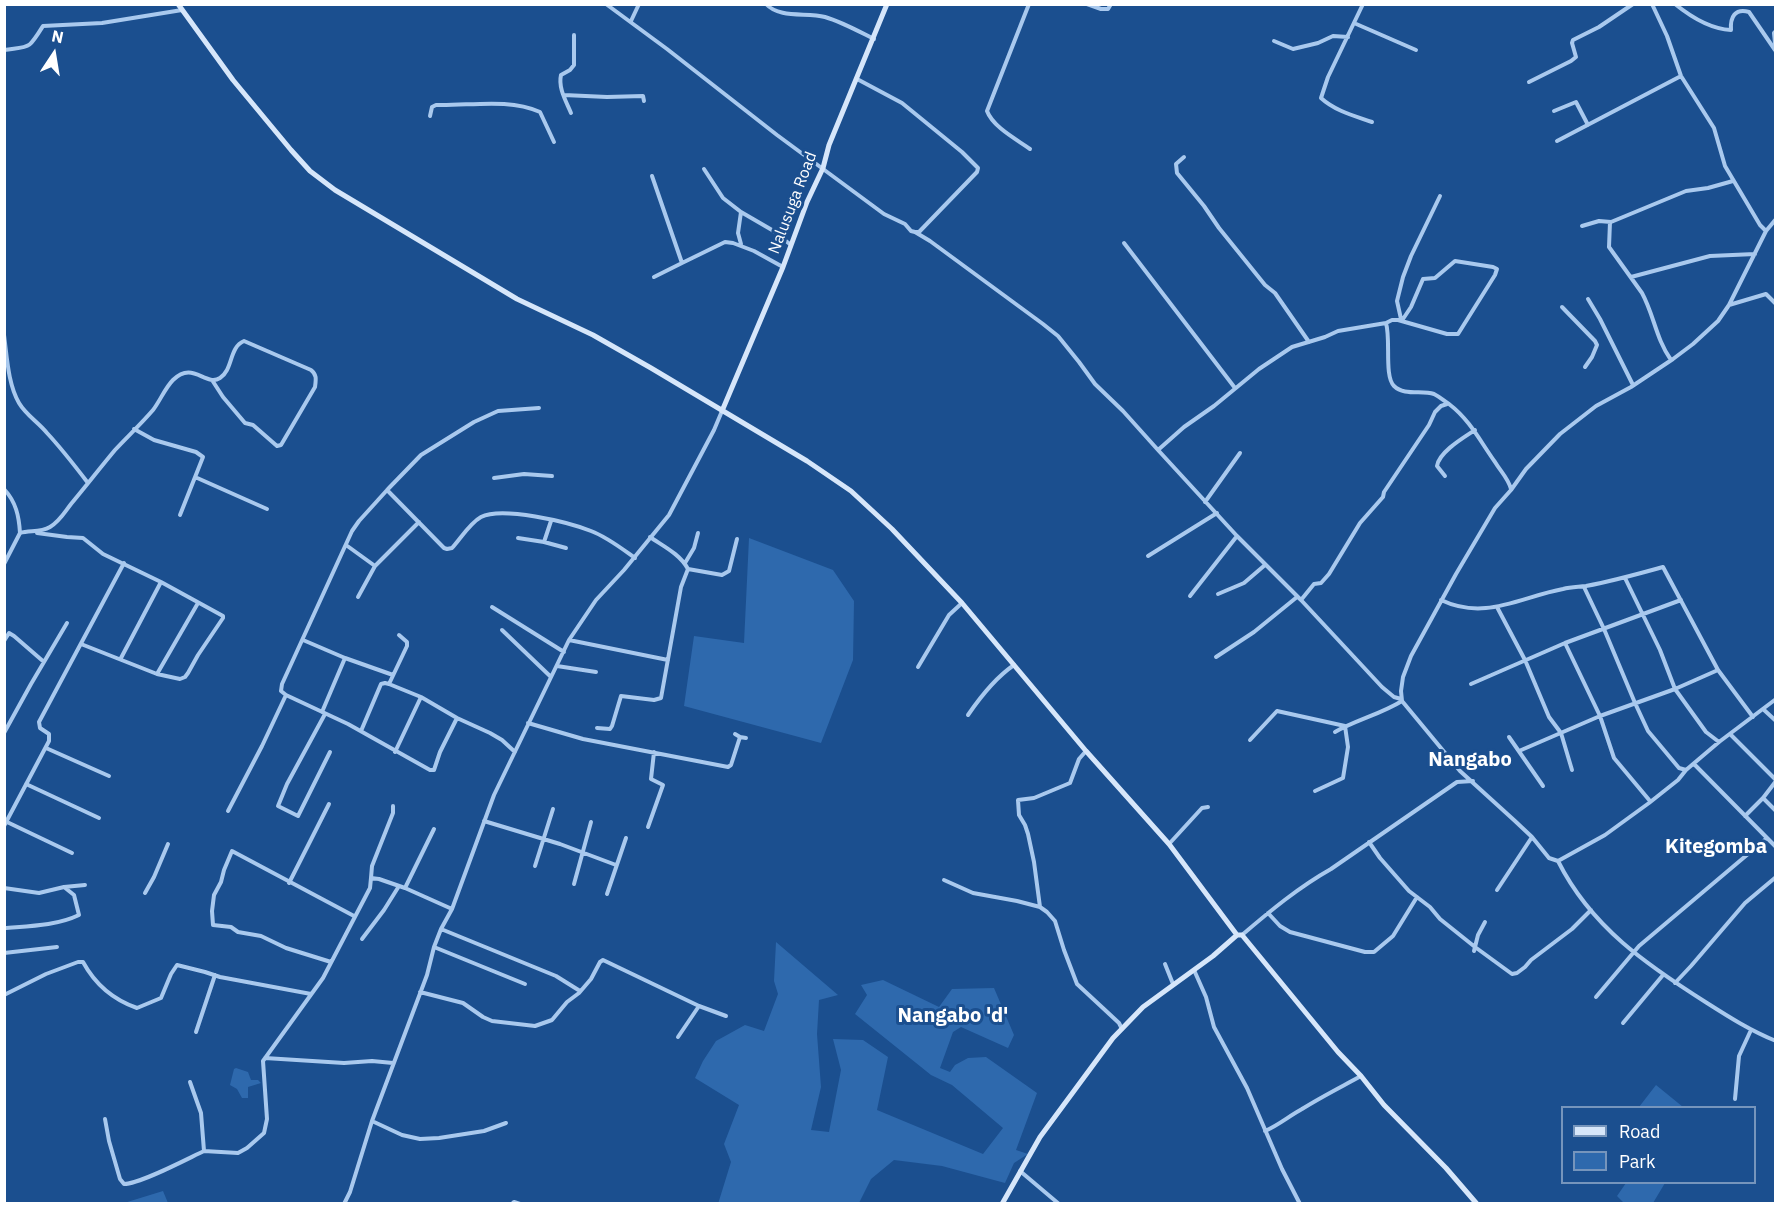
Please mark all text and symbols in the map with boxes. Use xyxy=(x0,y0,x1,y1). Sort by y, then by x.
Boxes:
north arrow xyxy=(24,24,84,84)
text: N xyxy=(50,25,65,47)
street label: Nalusuga Road xyxy=(765,149,821,257)
district label: Nangabo xyxy=(1428,748,1512,772)
district label: Kitegomba xyxy=(1665,835,1767,859)
district label: Nangabo 'd' xyxy=(898,1004,1008,1028)
legend xyxy=(1561,1106,1756,1184)
text: Road xyxy=(1619,1120,1660,1143)
text: Park xyxy=(1619,1150,1655,1173)

